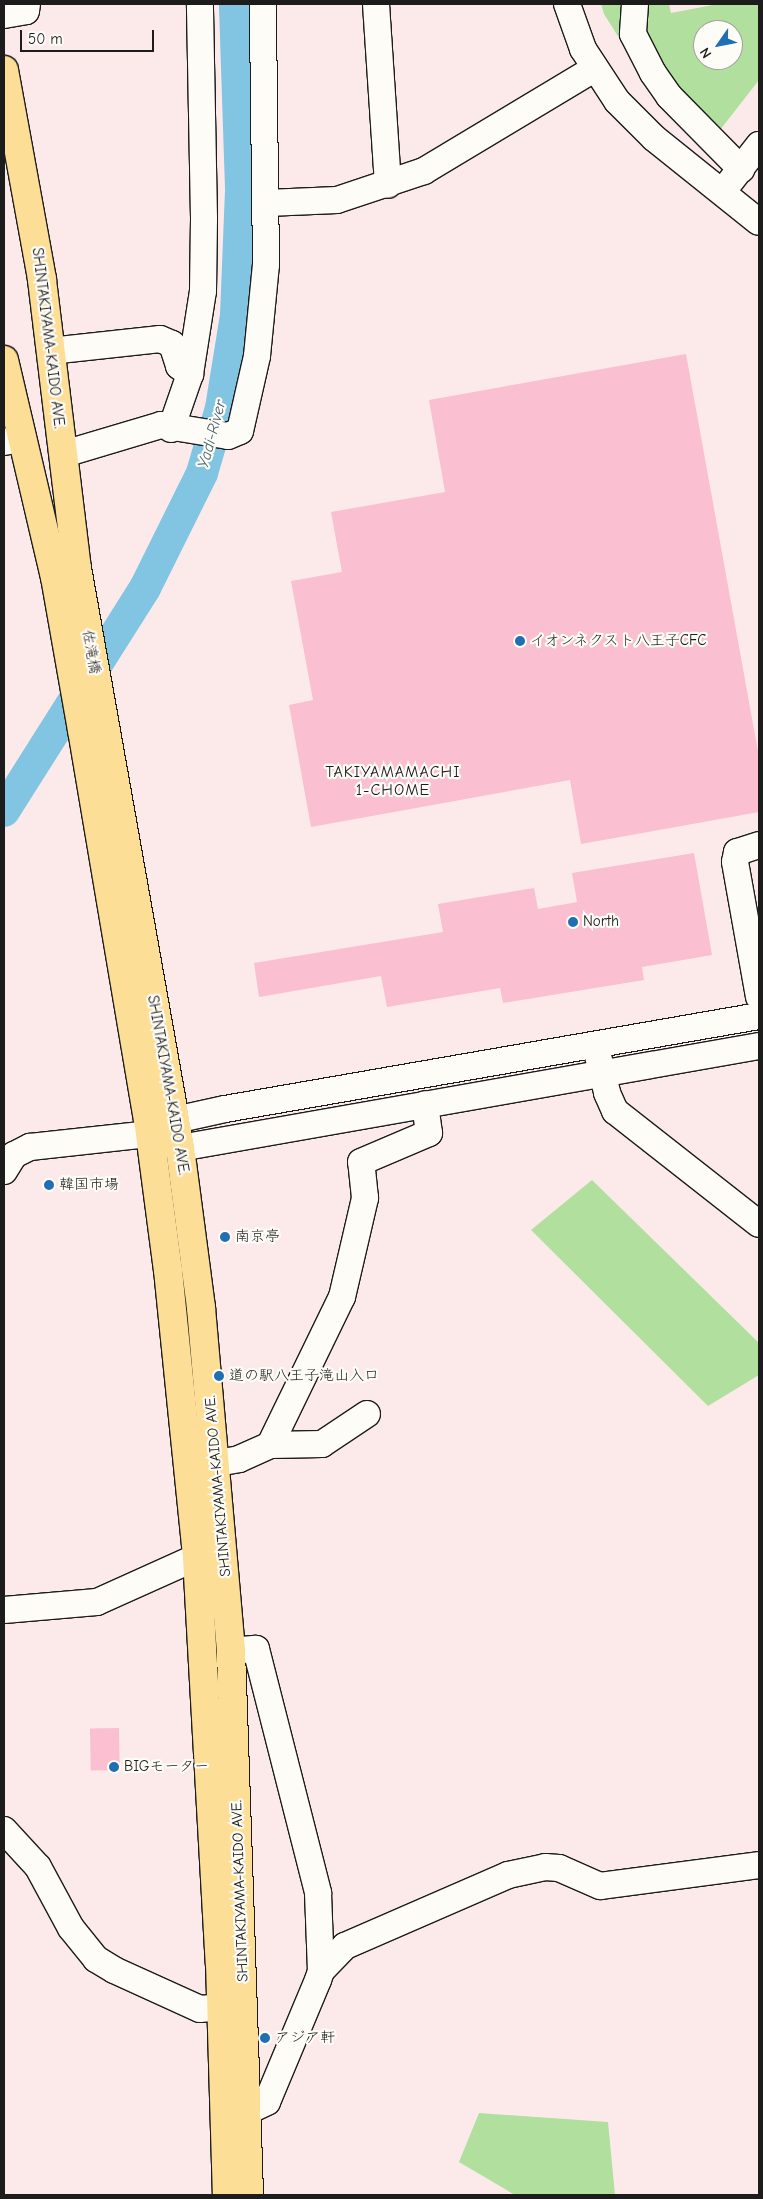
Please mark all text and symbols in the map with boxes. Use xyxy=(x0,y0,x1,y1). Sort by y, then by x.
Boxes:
scale bar xyxy=(22,20,156,52)
north arrow xyxy=(693,20,743,70)
text: 50 m xyxy=(28,30,63,48)
text: N xyxy=(696,44,715,61)
street label: SHINTAKIYAMA-KAIDO AVE. xyxy=(28,247,68,429)
water label: Yadi-River xyxy=(194,398,230,470)
street label: 佐滝橋 xyxy=(78,628,104,676)
place label: イオンネクスト八王子CFC xyxy=(530,632,707,650)
marker: イオンネクスト八王子CFC xyxy=(514,635,526,647)
district label: TAKIYAMAMACHI 1-CHOME xyxy=(324,762,462,800)
place label: North xyxy=(583,913,619,931)
marker: North xyxy=(567,916,579,928)
street label: SHINTAKIYAMA-KAIDO AVE. xyxy=(143,994,193,1176)
place label: 韓国市場 xyxy=(59,1176,119,1194)
marker: 韓国市場 xyxy=(43,1179,55,1191)
place label: 南京亭 xyxy=(235,1228,280,1246)
marker: 南京亭 xyxy=(219,1231,231,1243)
place label: 道の駅八王子滝山入口 xyxy=(229,1367,379,1385)
marker: 道の駅八王子滝山入口 xyxy=(213,1370,225,1382)
street label: SHINTAKIYAMA-KAIDO AVE. xyxy=(201,1395,235,1577)
place label: BIGモーター xyxy=(124,1758,209,1776)
marker: BIGモーター xyxy=(108,1761,120,1773)
street label: SHINTAKIYAMA-KAIDO AVE. xyxy=(228,1800,252,1982)
place label: アジア軒 xyxy=(275,2029,335,2047)
marker: アジア軒 xyxy=(259,2032,271,2044)

